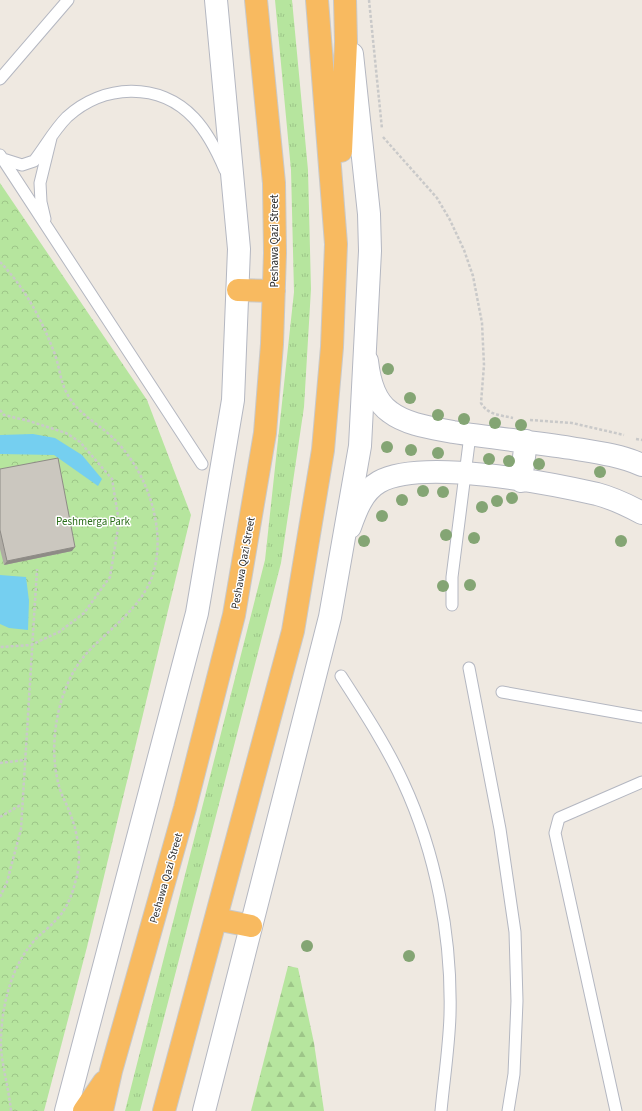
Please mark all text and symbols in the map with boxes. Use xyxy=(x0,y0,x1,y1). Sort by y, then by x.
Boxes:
street label: Peshawa Qazi Street xyxy=(267,194,282,288)
park label: Peshmerga Park xyxy=(56,514,131,529)
street label: Peshawa Qazi Street xyxy=(228,516,259,610)
street label: Peshawa Qazi Street xyxy=(146,831,186,925)

